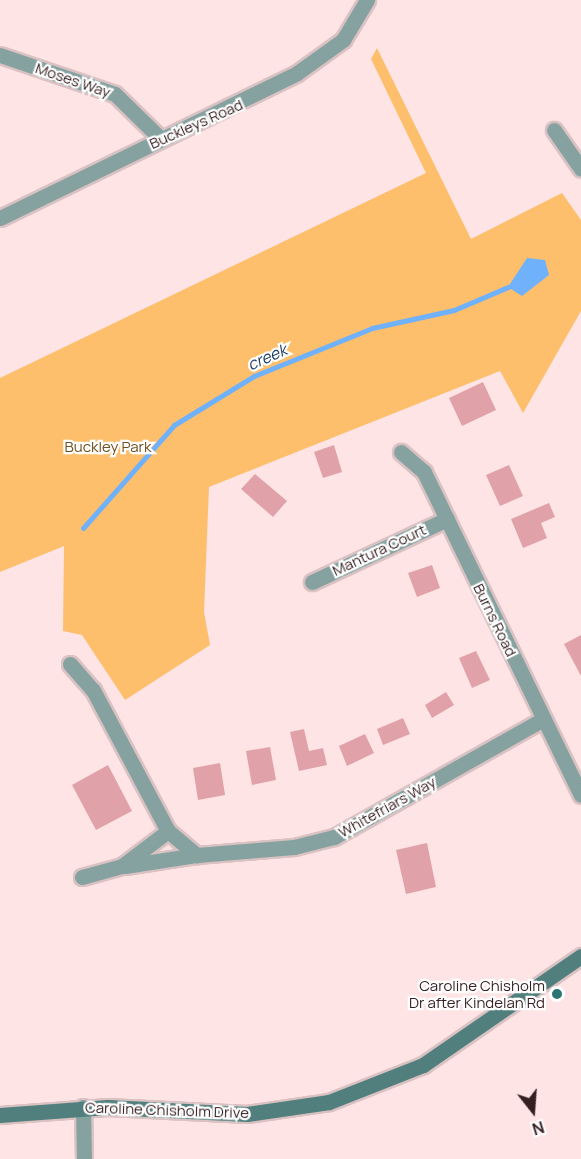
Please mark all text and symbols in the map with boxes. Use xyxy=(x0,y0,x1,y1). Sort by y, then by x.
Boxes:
street label: Moses Way xyxy=(33,59,113,101)
street label: Buckleys Road xyxy=(147,95,245,153)
water label: creek xyxy=(244,340,290,374)
park label: Buckley Park xyxy=(65,438,151,456)
street label: Mantura Court xyxy=(329,520,429,580)
street label: Burns Road xyxy=(470,581,520,659)
street label: Whitefriars Way xyxy=(335,773,439,841)
place label: Caroline Chisholm Dr after Kindelan Rd xyxy=(409,976,545,1011)
marker: Caroline Chisholm Dr after Kindelan Rd xyxy=(550,987,564,1001)
north arrow xyxy=(503,1081,563,1141)
street label: Caroline Chisholm Drive xyxy=(85,1098,249,1122)
text: N xyxy=(530,1116,547,1140)

